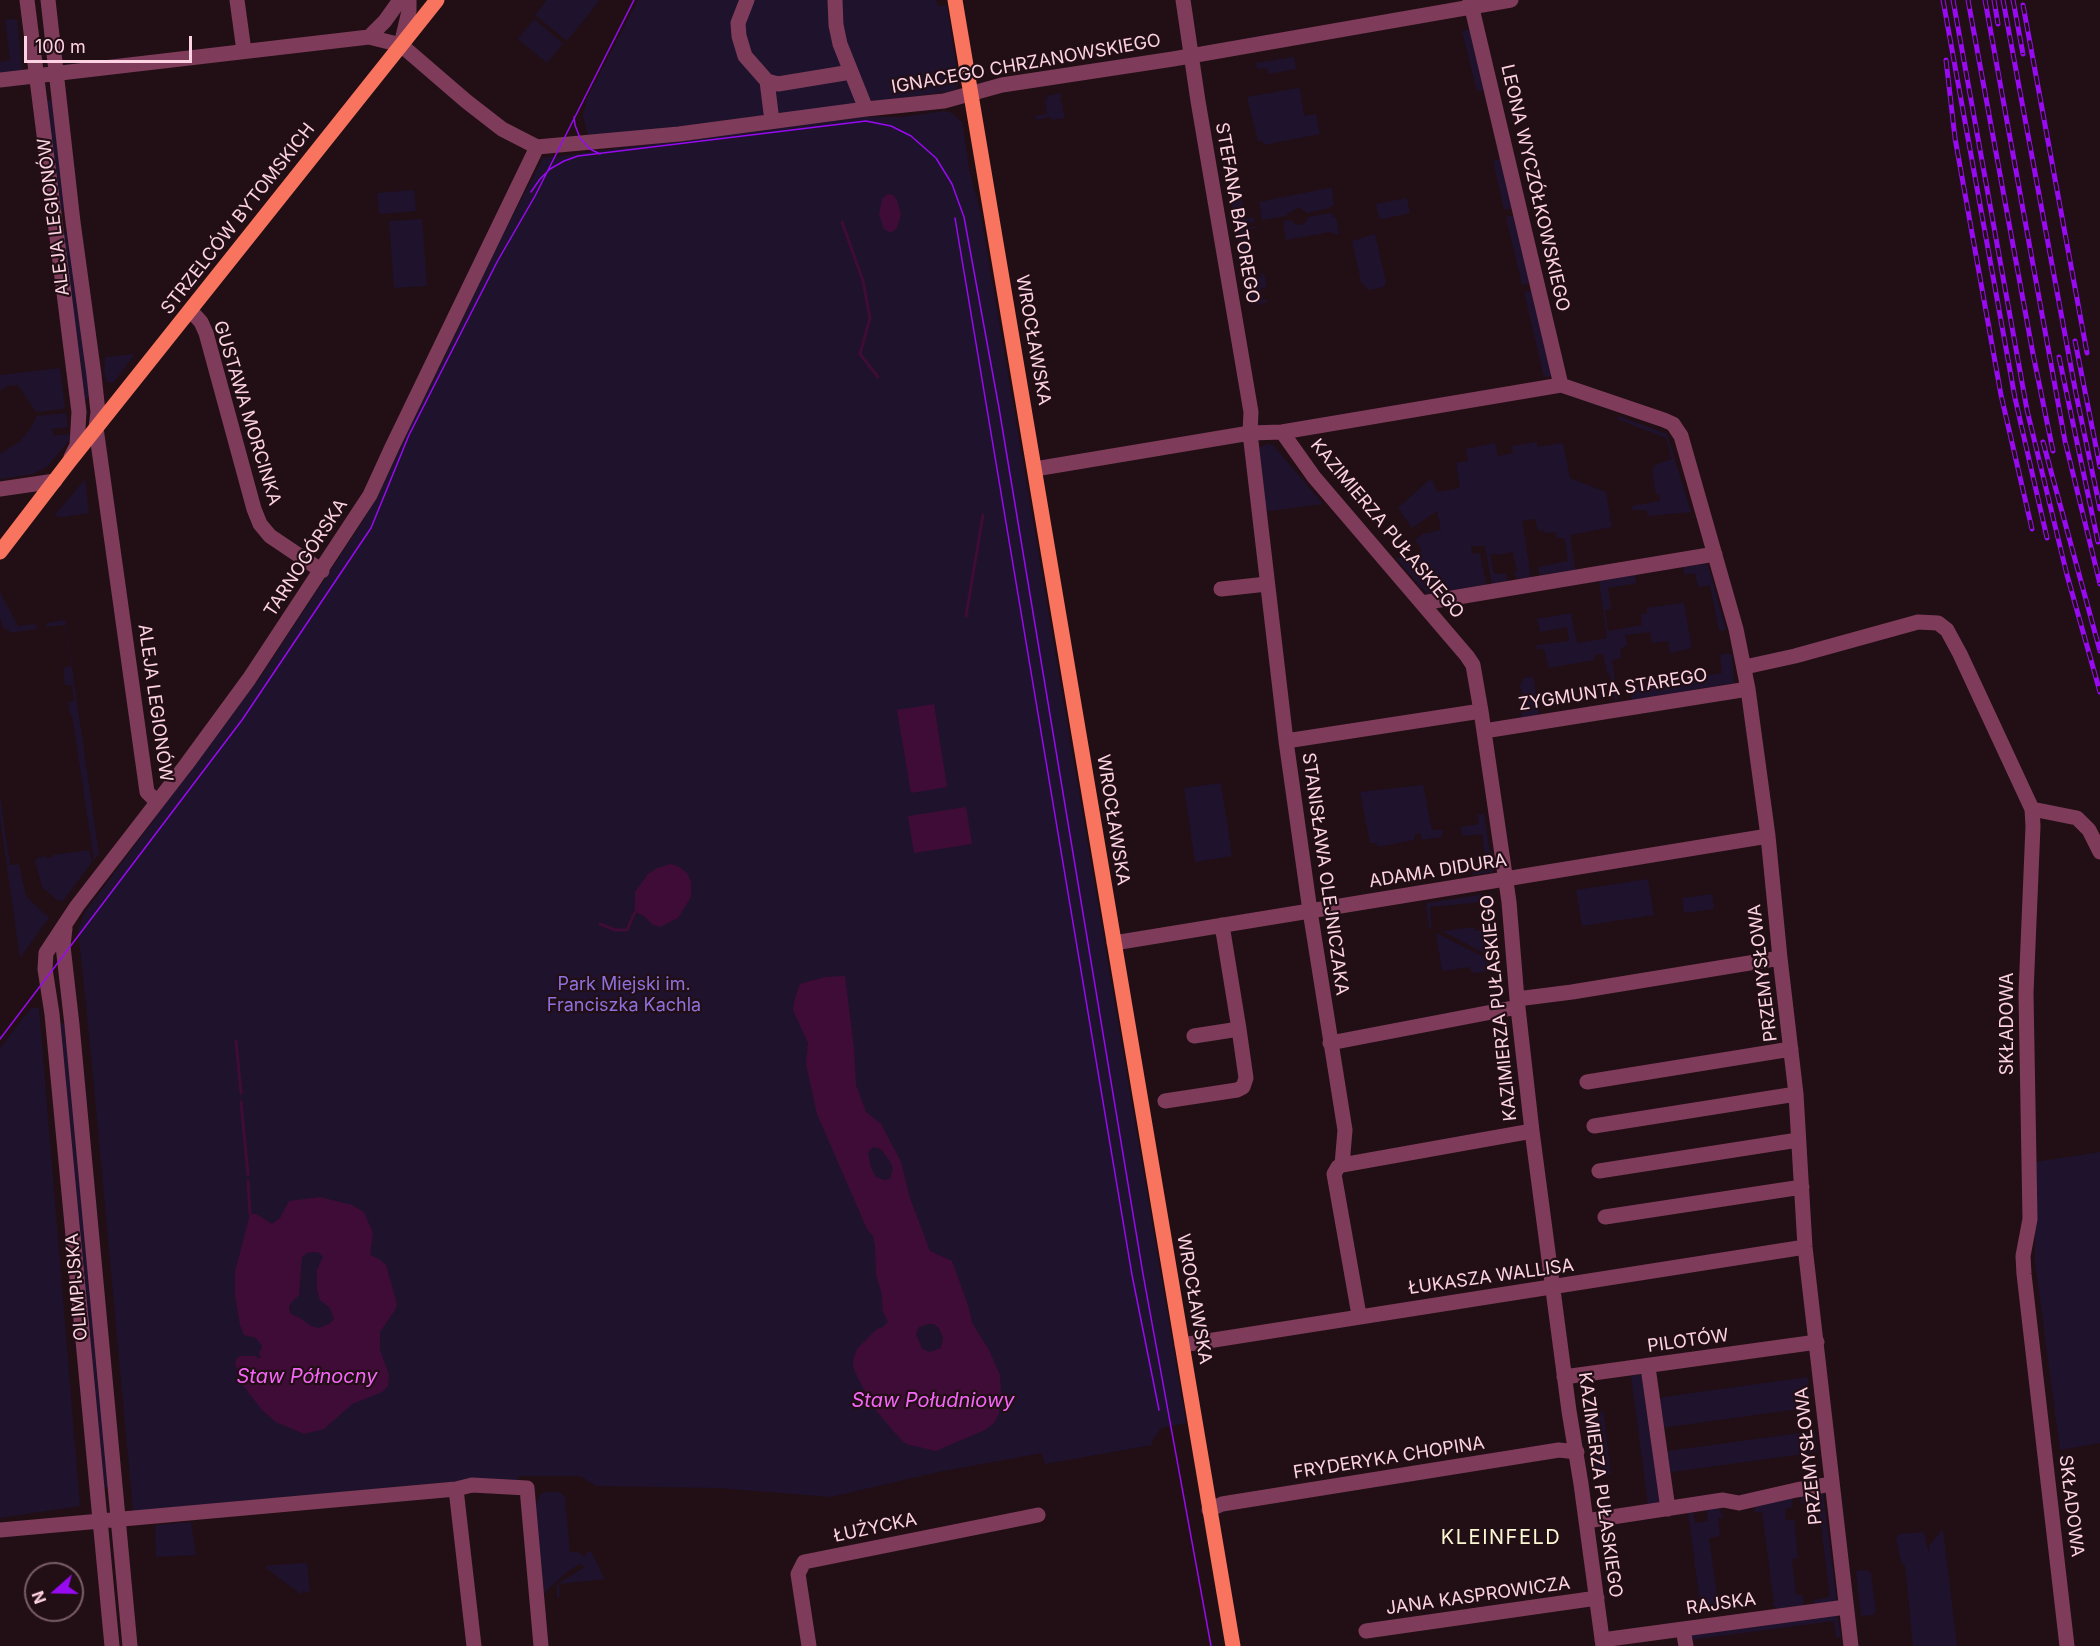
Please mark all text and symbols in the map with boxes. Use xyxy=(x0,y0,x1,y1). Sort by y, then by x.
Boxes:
scale bar xyxy=(27,24,195,62)
street label: IGNACEGO CHRZANOWSKIEGO xyxy=(890,30,1162,98)
text: 100 m xyxy=(35,36,86,57)
street label: LEONA WYCZÓŁKOWSKIEGO xyxy=(1496,62,1574,314)
street label: STRZELCÓW BYTOMSKICH xyxy=(157,119,319,319)
street label: STEFANA BATOREGO xyxy=(1210,121,1264,305)
street label: ALEJA LEGIONÓW xyxy=(34,137,74,297)
street label: WROCŁAWSKA xyxy=(1011,273,1055,407)
street label: GUSTAWA MORCINKA xyxy=(209,318,285,508)
street label: KAZIMIERZA PUŁASKIEGO xyxy=(1306,435,1468,623)
street label: TARNOGÓRSKA xyxy=(260,495,352,621)
street label: ALEJA LEGIONÓW xyxy=(133,623,177,783)
street label: ZYGMUNTA STAREGO xyxy=(1517,664,1709,716)
street label: STANISŁAWA OLEJNICZAKA xyxy=(1297,751,1353,997)
street label: WROCŁAWSKA xyxy=(1092,753,1134,887)
street label: ADAMA DIDURA xyxy=(1368,849,1508,893)
street label: KAZIMIERZA PUŁASKIEGO xyxy=(1476,894,1522,1122)
street label: PRZEMYSŁOWA xyxy=(1744,903,1782,1043)
street label: SKŁADOWA xyxy=(1997,973,2019,1075)
park label: Park Miejski im. Franciszka Kachla xyxy=(547,974,701,1016)
street label: OLIMPIJSKA xyxy=(62,1232,92,1342)
street label: WROCŁAWSKA xyxy=(1172,1232,1216,1366)
street label: ŁUKASZA WALLISA xyxy=(1407,1255,1575,1299)
street label: PILOTÓW xyxy=(1646,1325,1730,1357)
water label: Staw Północny xyxy=(237,1365,377,1389)
street label: KAZIMIERZA PUŁASKIEGO xyxy=(1573,1371,1627,1599)
street label: PRZEMYSŁOWA xyxy=(1791,1386,1827,1526)
water label: Staw Południowy xyxy=(852,1389,1014,1413)
street label: FRYDERYKA CHOPINA xyxy=(1292,1432,1486,1484)
street label: SKŁADOWA xyxy=(2054,1454,2088,1558)
street label: ŁUŻYCKA xyxy=(831,1509,919,1547)
district label: KLEINFELD xyxy=(1441,1526,1561,1550)
north arrow xyxy=(24,1562,84,1622)
street label: JANA KASPROWICZA xyxy=(1385,1572,1571,1620)
text: N xyxy=(27,1588,50,1607)
street label: RAJSKA xyxy=(1685,1588,1757,1620)

